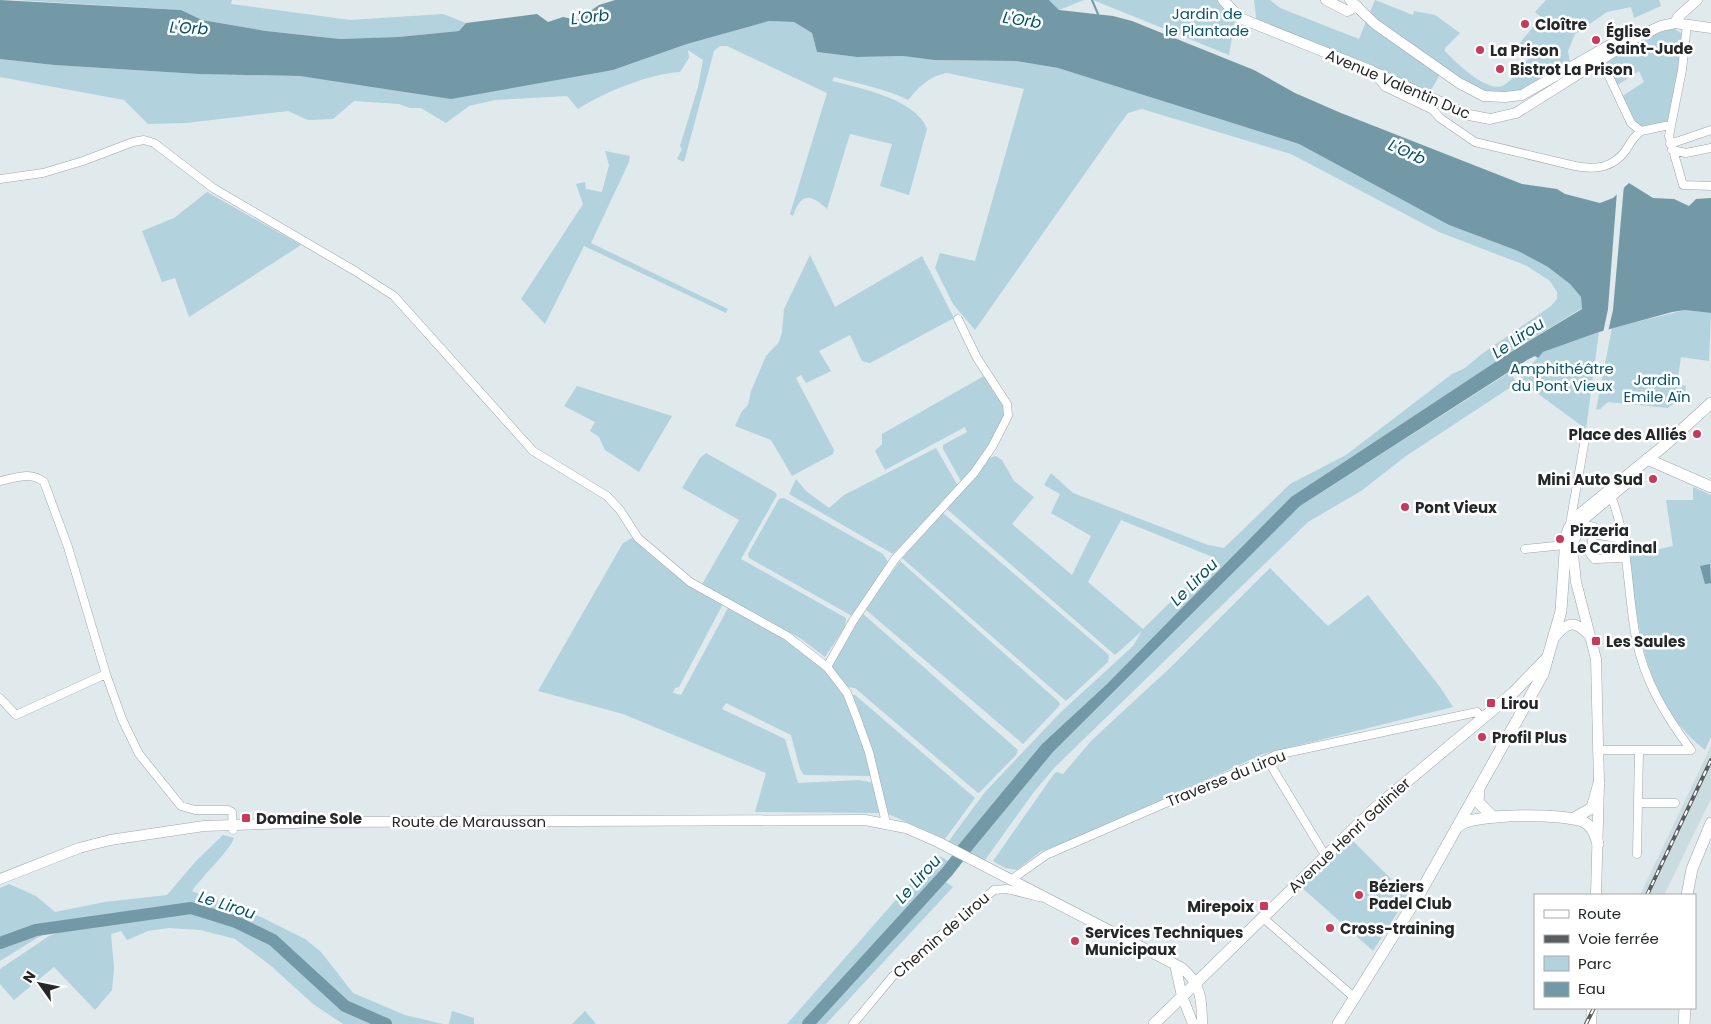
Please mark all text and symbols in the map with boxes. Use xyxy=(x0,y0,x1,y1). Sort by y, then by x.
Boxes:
park label: Jardin de le Plantade xyxy=(1165,3,1249,41)
water label: L'Orb xyxy=(569,4,611,30)
water label: L'Orb xyxy=(1001,6,1043,34)
place label: Cloître xyxy=(1535,14,1587,35)
water label: L'Orb xyxy=(169,15,209,41)
marker: Cloître xyxy=(1519,18,1531,30)
place label: Église Saint-Jude xyxy=(1606,21,1693,59)
marker: Église Saint-Jude xyxy=(1590,34,1602,46)
place label: La Prison xyxy=(1490,40,1559,61)
street label: Avenue Valentin Duc xyxy=(1322,44,1474,124)
marker: La Prison xyxy=(1474,44,1486,56)
place label: Bistrot La Prison xyxy=(1510,59,1633,80)
marker: Bistrot La Prison xyxy=(1494,63,1506,75)
water label: L'Orb xyxy=(1385,133,1430,171)
water label: Le Lirou xyxy=(1487,312,1549,364)
park label: Amphithéâtre du Pont Vieux xyxy=(1510,358,1614,396)
park label: Jardin Emile Aïn xyxy=(1623,369,1691,407)
place label: Place des Alliés xyxy=(1569,424,1687,445)
marker: Place des Alliés xyxy=(1691,428,1703,440)
place label: Mini Auto Sud xyxy=(1538,469,1643,490)
marker: Mini Auto Sud xyxy=(1647,473,1659,485)
place label: Pont Vieux xyxy=(1415,497,1497,518)
marker: Pont Vieux xyxy=(1399,501,1411,513)
place label: Pizzeria Le Cardinal xyxy=(1570,520,1657,558)
marker: Pizzeria Le Cardinal xyxy=(1554,533,1566,545)
water label: Le Lirou xyxy=(1165,553,1223,611)
place label: Les Saules xyxy=(1606,631,1686,652)
marker: Les Saules xyxy=(1590,635,1602,647)
place label: Lirou xyxy=(1501,693,1539,714)
marker: Lirou xyxy=(1485,697,1497,709)
place label: Profil Plus xyxy=(1492,727,1567,748)
marker: Profil Plus xyxy=(1476,731,1488,743)
street label: Traverse du Lirou xyxy=(1163,744,1289,812)
street label: Avenue Henri Galinier xyxy=(1283,772,1415,897)
place label: Domaine Sole xyxy=(256,808,362,829)
street label: Route de Maraussan xyxy=(392,811,546,832)
marker: Domaine Sole xyxy=(240,812,252,824)
water label: Le Lirou xyxy=(890,849,946,909)
place label: Béziers Padel Club xyxy=(1369,876,1452,914)
water label: Le Lirou xyxy=(195,885,259,925)
street label: Chemin de Lirou xyxy=(888,887,994,983)
marker: Béziers Padel Club xyxy=(1353,889,1365,901)
legend xyxy=(1534,894,1696,1009)
place label: Mirepoix xyxy=(1187,896,1254,917)
marker: Mirepoix xyxy=(1258,900,1270,912)
text: Route xyxy=(1578,903,1621,924)
place label: Cross-training xyxy=(1340,918,1455,939)
place label: Services Techniques Municipaux xyxy=(1085,922,1243,960)
marker: Cross-training xyxy=(1324,922,1336,934)
text: Voie ferrée xyxy=(1578,928,1659,949)
marker: Services Techniques Municipaux xyxy=(1069,935,1081,947)
text: Parc xyxy=(1578,953,1612,974)
north arrow xyxy=(15,959,65,1009)
text: N xyxy=(18,967,40,987)
text: Eau xyxy=(1578,978,1605,999)

